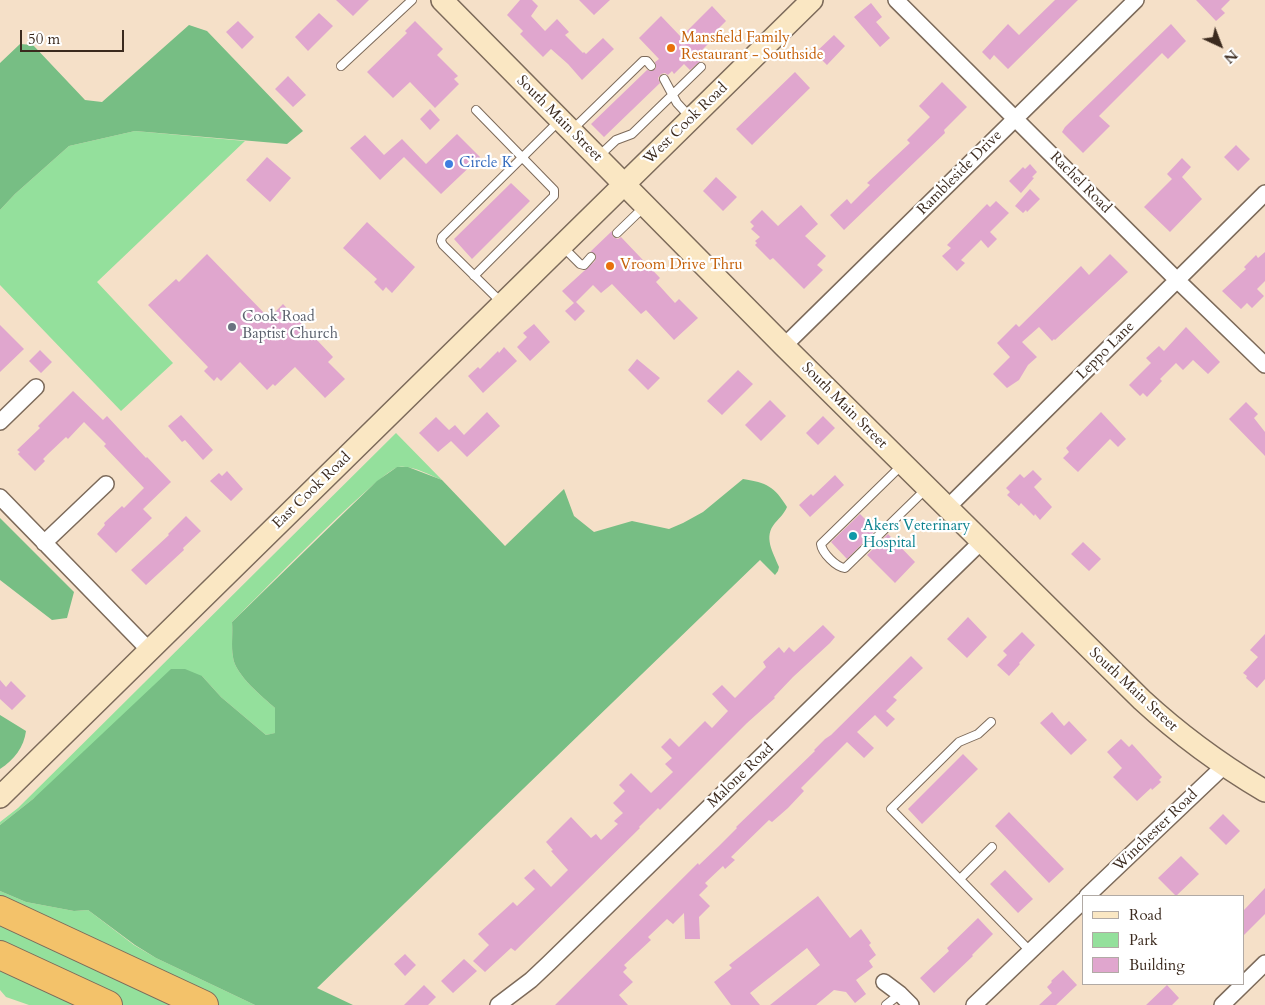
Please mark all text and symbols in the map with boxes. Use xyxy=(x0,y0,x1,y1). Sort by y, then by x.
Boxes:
scale bar xyxy=(22,20,126,52)
north arrow xyxy=(1195,20,1245,70)
text: 50 m xyxy=(28,29,60,49)
place label: Mansfield Family Restaurant - Southside xyxy=(681,30,823,65)
marker: Mansfield Family Restaurant - Southside xyxy=(665,42,677,54)
text: N xyxy=(1220,45,1241,67)
street label: South Main Street xyxy=(512,72,606,166)
street label: West Cook Road xyxy=(640,79,732,169)
street label: Rambleside Drive xyxy=(914,127,1006,219)
street label: Rachel Road xyxy=(1046,149,1114,217)
place label: Circle K xyxy=(459,155,513,173)
marker: Circle K xyxy=(443,158,455,170)
place label: Vroom Drive Thru xyxy=(620,257,743,275)
marker: Vroom Drive Thru xyxy=(604,260,616,272)
place label: Cook Road Baptist Church xyxy=(242,309,338,344)
street label: Leppo Lane xyxy=(1073,318,1139,384)
marker: Cook Road Baptist Church xyxy=(226,321,238,333)
street label: South Main Street xyxy=(797,359,891,453)
street label: East Cook Road xyxy=(269,449,355,533)
place label: Akers Veterinary Hospital xyxy=(863,518,971,553)
marker: Akers Veterinary Hospital xyxy=(847,530,859,542)
street label: South Main Street xyxy=(1085,644,1181,736)
street label: Malone Road xyxy=(704,740,778,812)
street label: Winchester Road xyxy=(1110,786,1202,876)
legend xyxy=(1082,895,1245,985)
text: Road xyxy=(1129,905,1162,925)
text: Park xyxy=(1129,930,1158,950)
text: Building xyxy=(1129,955,1185,975)

